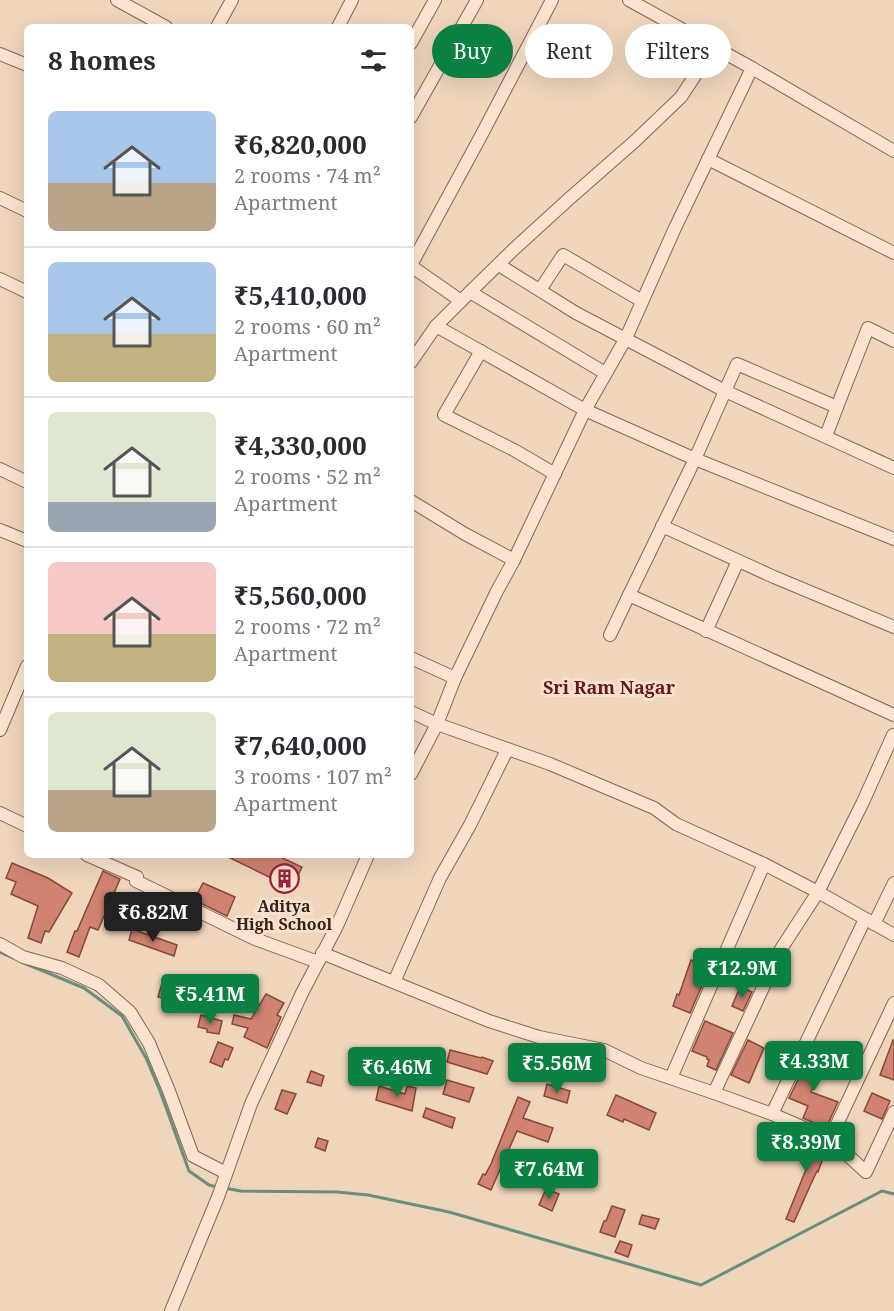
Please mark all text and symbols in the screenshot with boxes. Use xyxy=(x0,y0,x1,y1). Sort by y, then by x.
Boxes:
chip: Buy xyxy=(432,24,513,78)
chip: Rent xyxy=(525,24,613,78)
chip: Filters xyxy=(625,24,731,78)
text: 8 homes xyxy=(48,42,156,78)
icon: filters xyxy=(357,44,390,77)
text: ₹6,820,000 xyxy=(234,126,367,162)
icon: home xyxy=(96,135,168,207)
text: 2 rooms · 74 m² xyxy=(234,162,381,189)
text: Apartment xyxy=(234,189,338,216)
text: ₹5,410,000 xyxy=(234,277,367,313)
icon: home xyxy=(96,286,168,358)
text: 2 rooms · 60 m² xyxy=(234,313,381,340)
text: Apartment xyxy=(234,340,338,367)
text: ₹4,330,000 xyxy=(234,427,367,463)
icon: home xyxy=(96,436,168,508)
text: 2 rooms · 52 m² xyxy=(234,463,381,490)
text: Apartment xyxy=(234,490,338,517)
text: ₹5,560,000 xyxy=(234,577,367,613)
icon: home xyxy=(96,586,168,658)
text: 2 rooms · 72 m² xyxy=(234,613,381,640)
text: Apartment xyxy=(234,640,338,667)
district label: Sri Ram Nagar xyxy=(543,675,676,699)
text: ₹7,640,000 xyxy=(234,727,367,763)
icon: home xyxy=(96,736,168,808)
text: 3 rooms · 107 m² xyxy=(234,763,392,790)
text: Apartment xyxy=(234,790,338,817)
building icon: Aditya High School xyxy=(268,862,300,894)
pin: ₹6.82M xyxy=(104,892,202,943)
place label: Aditya High School xyxy=(236,895,332,935)
text: ₹6.82M xyxy=(118,898,188,925)
pin: ₹12.9M xyxy=(693,948,791,999)
text: ₹12.9M xyxy=(707,954,777,981)
pin: ₹5.41M xyxy=(161,974,259,1025)
text: ₹5.41M xyxy=(175,980,245,1007)
pin: ₹4.33M xyxy=(765,1041,863,1092)
pin: ₹5.56M xyxy=(508,1043,606,1094)
pin: ₹6.46M xyxy=(348,1047,446,1098)
text: ₹4.33M xyxy=(779,1047,849,1074)
text: ₹5.56M xyxy=(522,1049,592,1076)
text: ₹6.46M xyxy=(362,1053,432,1080)
pin: ₹8.39M xyxy=(757,1122,855,1173)
text: ₹8.39M xyxy=(771,1128,841,1155)
pin: ₹7.64M xyxy=(500,1149,598,1200)
text: ₹7.64M xyxy=(514,1155,584,1182)

